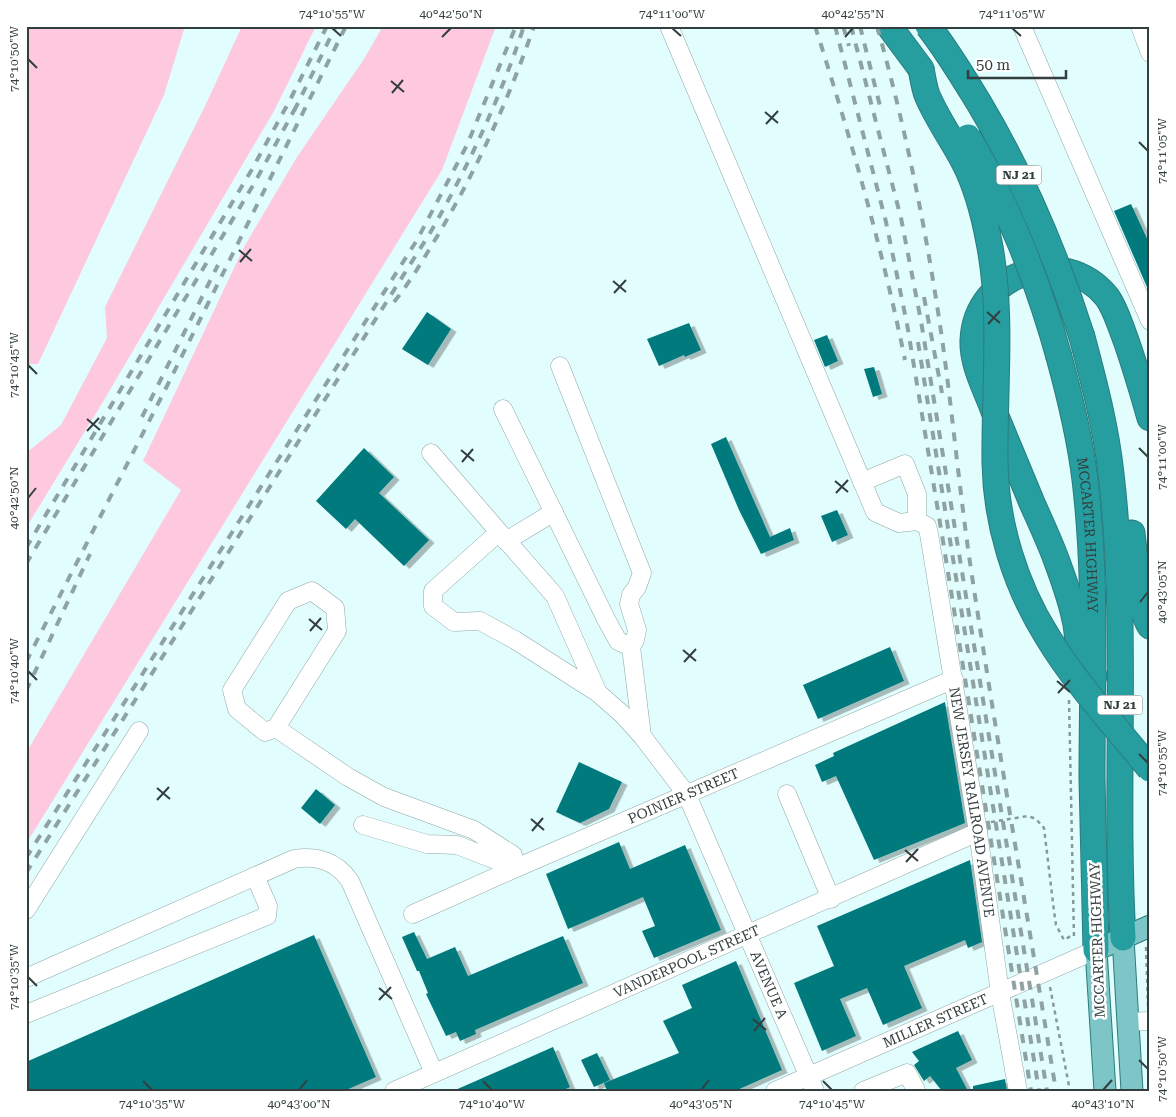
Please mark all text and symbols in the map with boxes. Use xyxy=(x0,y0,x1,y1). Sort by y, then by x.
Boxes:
text: 74°10'55"W xyxy=(299,7,366,21)
text: 40°42'50"N xyxy=(419,7,483,21)
text: 74°11'00"W xyxy=(639,7,706,21)
text: 40°42'55"N xyxy=(821,7,885,21)
text: 74°11'05"W xyxy=(979,7,1046,21)
text: 74°10'50"W xyxy=(7,25,21,92)
scale bar xyxy=(968,48,1066,80)
text: 50 m xyxy=(976,56,1011,74)
text: 74°11'05"W xyxy=(1155,117,1169,184)
road number: NJ 21 xyxy=(996,166,1042,184)
text: 74°10'45"W xyxy=(7,331,21,398)
text: 74°11'00"W xyxy=(1155,423,1169,490)
street label: MCCARTER HIGHWAY xyxy=(1074,456,1101,613)
text: 40°42'50"N xyxy=(7,466,21,530)
text: 40°43'05"N xyxy=(1155,560,1169,624)
text: 74°10'40"W xyxy=(7,637,21,704)
street label: NEW JERSEY RAILROAD AVENUE xyxy=(946,686,998,918)
road number: NJ 21 xyxy=(1098,696,1142,714)
text: 74°10'55"W xyxy=(1155,729,1169,796)
street label: POINIER STREET xyxy=(625,765,741,827)
street label: MCCARTER HIGHWAY xyxy=(1086,861,1108,1018)
street label: VANDERPOOL STREET xyxy=(611,922,762,1001)
text: 74°10'35"W xyxy=(7,943,21,1010)
street label: AVENUE A xyxy=(747,948,791,1021)
street label: MILLER STREET xyxy=(880,991,990,1051)
text: 74°10'50"W xyxy=(1155,1035,1169,1102)
text: 74°10'35"W xyxy=(119,1097,186,1111)
text: 40°43'00"N xyxy=(267,1097,331,1111)
text: 74°10'40"W xyxy=(459,1097,526,1111)
text: 40°43'05"N xyxy=(669,1097,733,1111)
text: 74°10'45"W xyxy=(799,1097,866,1111)
text: 40°43'10"N xyxy=(1071,1097,1135,1111)

